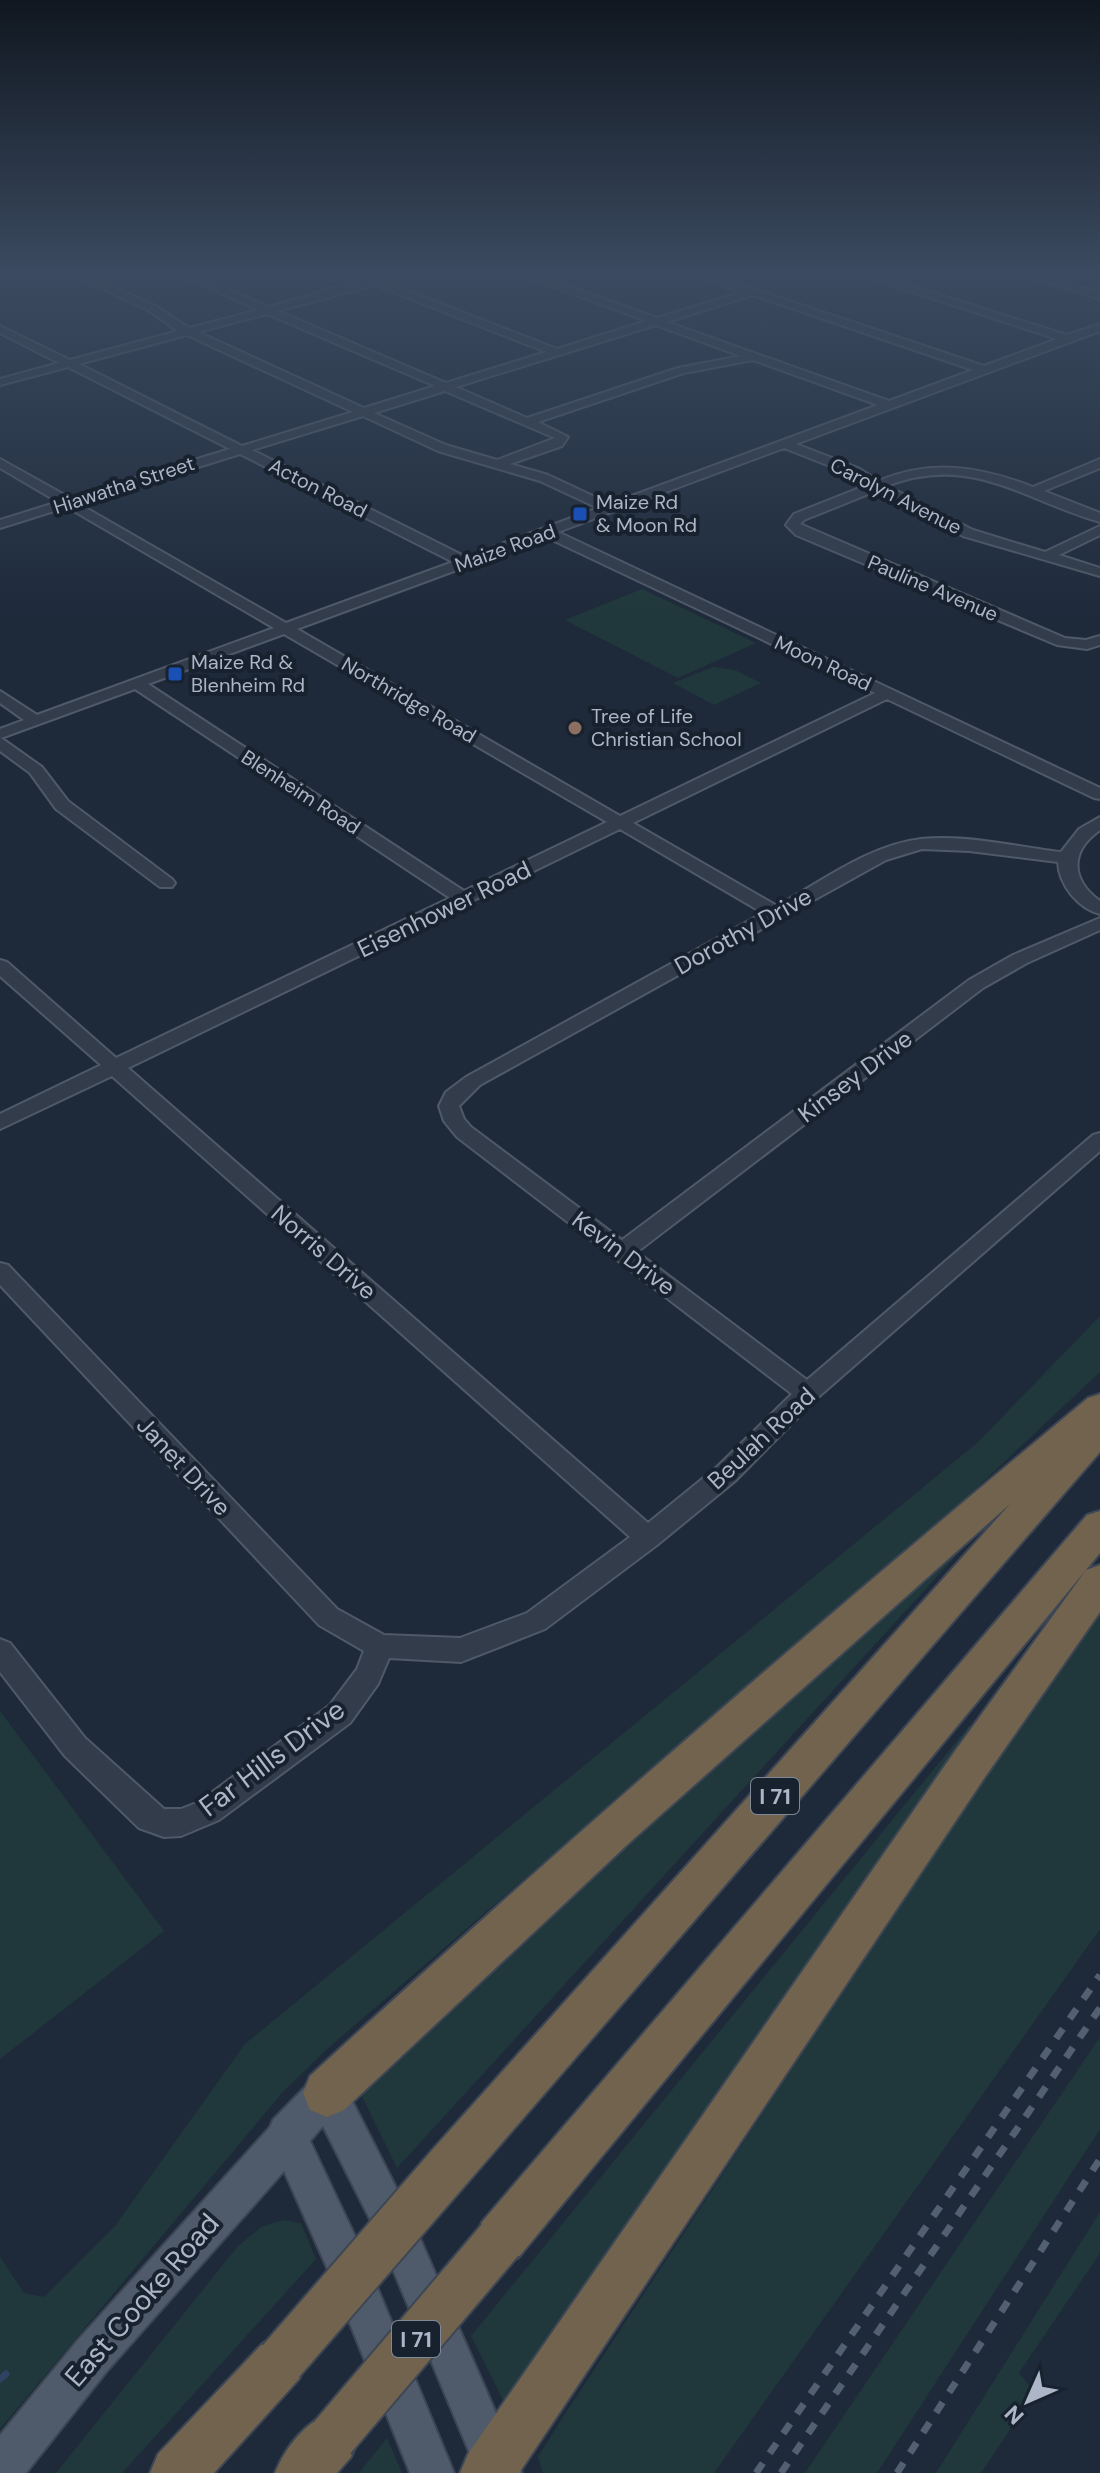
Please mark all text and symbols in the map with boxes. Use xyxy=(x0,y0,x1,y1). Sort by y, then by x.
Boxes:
street label: Hiawatha Street xyxy=(50,450,198,520)
street label: Acton Road xyxy=(265,452,371,524)
street label: Carolyn Avenue xyxy=(826,452,966,540)
place label: Maize Rd & Moon Rd xyxy=(596,489,697,538)
marker: Maize Rd & Moon Rd xyxy=(571,505,589,523)
street label: Maize Road xyxy=(451,518,559,578)
street label: Pauline Avenue xyxy=(864,549,1002,627)
street label: Moon Road xyxy=(770,629,876,697)
place label: Maize Rd & Blenheim Rd xyxy=(191,649,305,698)
street label: Northridge Road xyxy=(337,651,481,749)
marker: Maize Rd & Blenheim Rd xyxy=(166,665,184,683)
place label: Tree of Life Christian School xyxy=(591,703,742,752)
marker: Tree of Life Christian School xyxy=(566,719,584,737)
street label: Blenheim Road xyxy=(237,744,365,840)
street label: Eisenhower Road xyxy=(352,854,536,964)
street label: Dorothy Drive xyxy=(669,881,817,981)
street label: Kinsey Drive xyxy=(792,1023,918,1129)
street label: Norris Drive xyxy=(265,1198,383,1306)
street label: Kevin Drive xyxy=(566,1204,682,1302)
street label: Beulah Road xyxy=(701,1380,821,1496)
street label: Janet Drive xyxy=(130,1410,238,1522)
street label: Far Hills Drive xyxy=(192,1691,352,1825)
road number: I 71 xyxy=(751,1778,799,1814)
street label: East Cooke Road xyxy=(57,2206,227,2394)
road number: I 71 xyxy=(392,2321,440,2357)
north arrow xyxy=(988,2361,1068,2441)
text: N xyxy=(998,2399,1030,2431)

